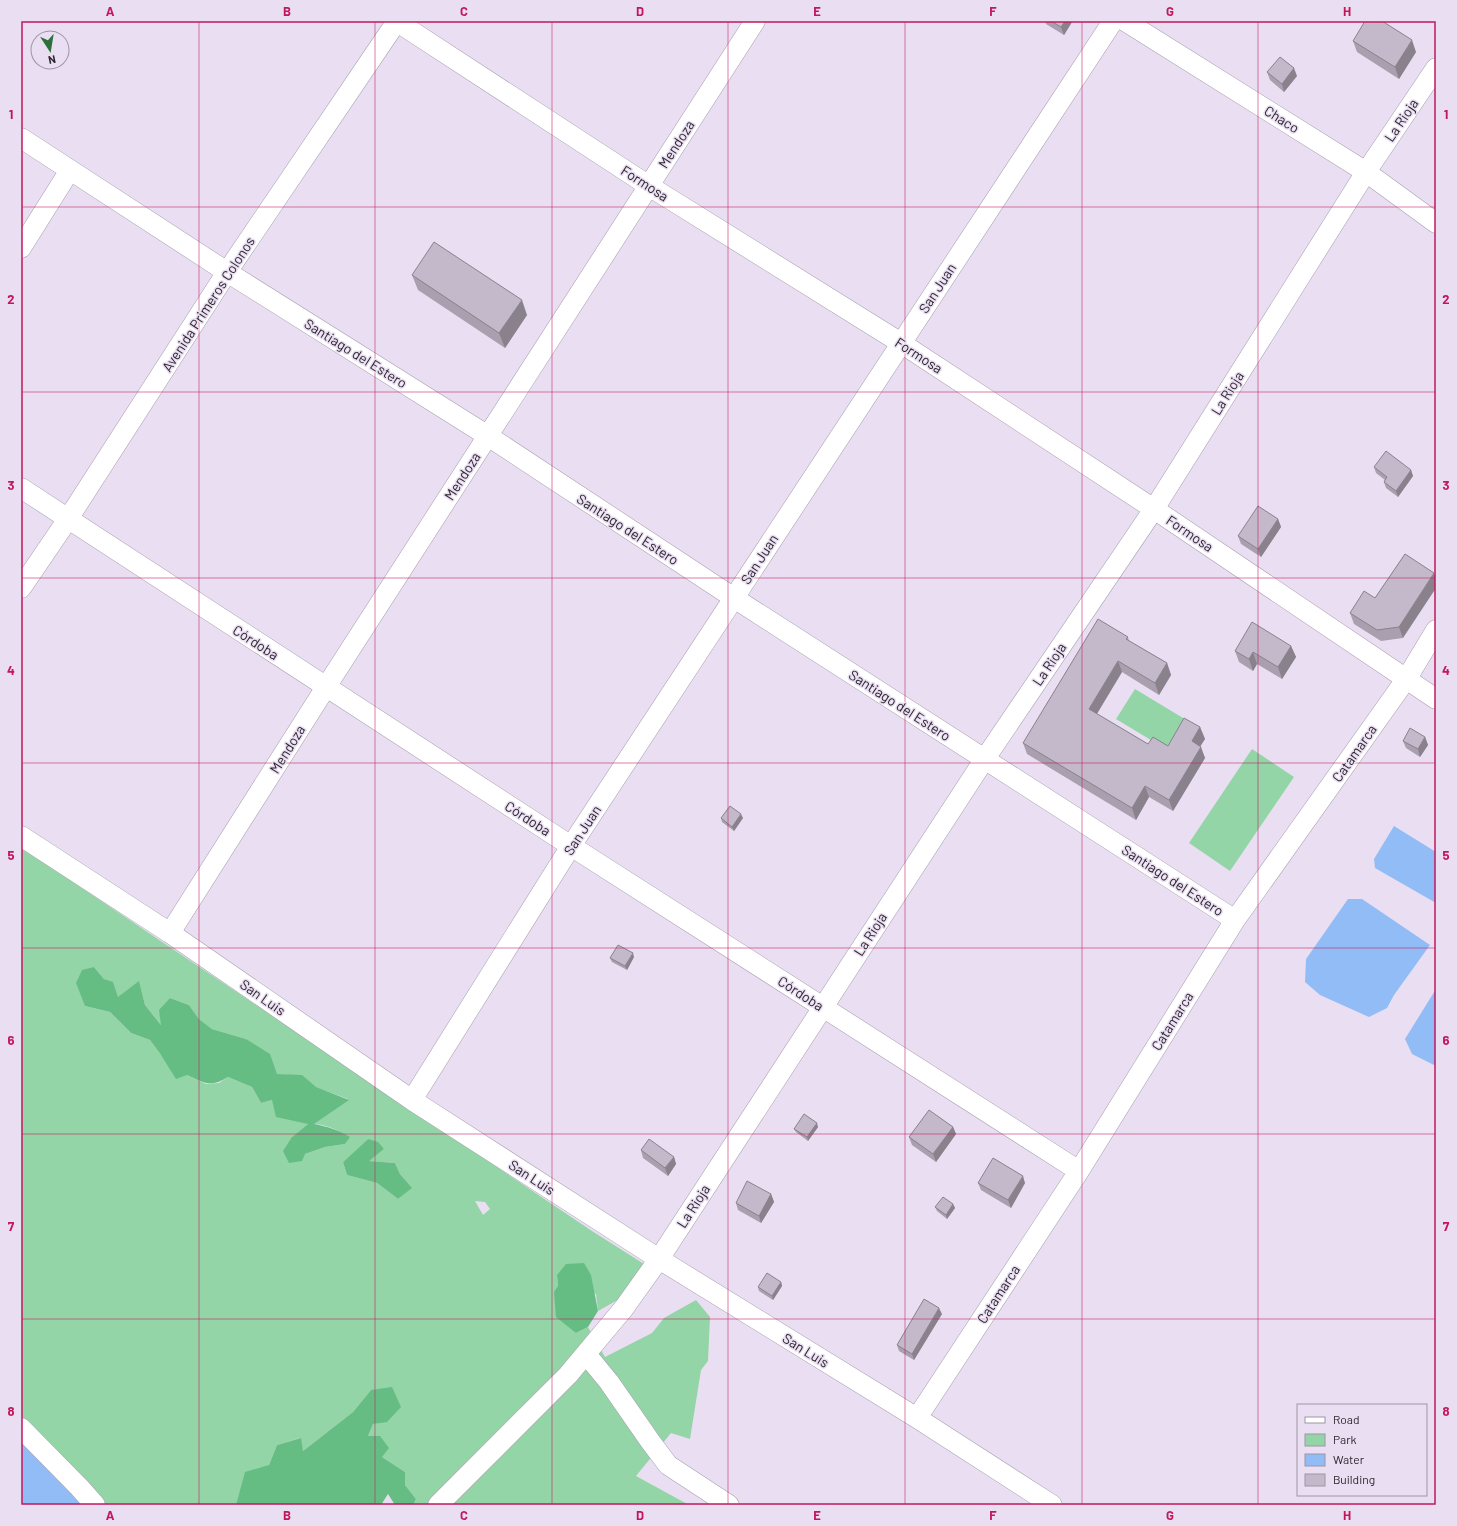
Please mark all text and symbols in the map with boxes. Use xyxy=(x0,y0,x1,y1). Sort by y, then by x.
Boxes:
text: A xyxy=(106,3,115,19)
text: B xyxy=(283,3,291,19)
text: C xyxy=(460,3,468,19)
text: D xyxy=(636,3,644,19)
text: E xyxy=(813,3,821,19)
text: F xyxy=(989,3,997,19)
text: G xyxy=(1166,3,1174,19)
text: H xyxy=(1343,3,1351,19)
north arrow xyxy=(30,30,70,70)
text: N xyxy=(47,53,57,67)
street label: La Rioja xyxy=(1380,95,1422,145)
street label: Chaco xyxy=(1261,102,1303,136)
text: 1 xyxy=(9,106,13,122)
text: 1 xyxy=(1444,106,1448,122)
street label: Mendoza xyxy=(654,117,698,171)
street label: Formosa xyxy=(618,161,672,205)
street label: Avenida Primeros Colonos xyxy=(158,233,258,375)
street label: San Juan xyxy=(915,260,959,316)
text: 2 xyxy=(7,291,15,307)
text: 2 xyxy=(1442,291,1450,307)
street label: Santiago del Estero xyxy=(301,315,411,391)
street label: Formosa xyxy=(892,333,946,377)
street label: La Rioja xyxy=(1207,368,1247,418)
street label: Mendoza xyxy=(440,449,484,503)
text: 3 xyxy=(7,477,15,493)
text: 3 xyxy=(1442,477,1450,493)
street label: Santiago del Estero xyxy=(574,490,682,568)
street label: Formosa xyxy=(1163,511,1217,555)
street label: San Juan xyxy=(737,531,781,587)
street label: Córdoba xyxy=(230,621,282,663)
street label: La Rioja xyxy=(1028,639,1070,689)
text: 4 xyxy=(7,662,15,678)
text: 4 xyxy=(1442,662,1450,678)
street label: Santiago del Estero xyxy=(846,666,954,744)
street label: Catamarca xyxy=(1328,721,1380,785)
street label: Mendoza xyxy=(266,722,308,776)
street label: Córdoba xyxy=(502,797,554,839)
street label: San Juan xyxy=(560,802,604,858)
street label: Santiago del Estero xyxy=(1119,841,1227,919)
text: 5 xyxy=(7,847,15,863)
text: 5 xyxy=(1442,847,1450,863)
street label: La Rioja xyxy=(850,909,890,959)
street label: Córdoba xyxy=(775,972,827,1014)
street label: San Luis xyxy=(237,975,289,1019)
street label: Catamarca xyxy=(1147,989,1197,1053)
text: 6 xyxy=(8,1032,15,1048)
text: 6 xyxy=(1443,1032,1450,1048)
street label: San Luis xyxy=(506,1156,558,1198)
street label: La Rioja xyxy=(673,1181,713,1231)
text: 7 xyxy=(8,1218,15,1234)
text: 7 xyxy=(1443,1218,1450,1234)
street label: Catamarca xyxy=(973,1262,1023,1326)
street label: San Luis xyxy=(780,1329,833,1371)
text: 8 xyxy=(7,1403,15,1419)
text: 8 xyxy=(1442,1403,1450,1419)
legend xyxy=(1297,1404,1427,1496)
text: Road xyxy=(1333,1412,1360,1426)
text: Park xyxy=(1333,1432,1357,1446)
text: Water xyxy=(1333,1452,1365,1466)
text: Building xyxy=(1333,1472,1375,1486)
text: A xyxy=(106,1507,115,1523)
text: B xyxy=(283,1507,291,1523)
text: C xyxy=(460,1507,468,1523)
text: D xyxy=(636,1507,644,1523)
text: E xyxy=(813,1507,821,1523)
text: F xyxy=(989,1507,997,1523)
text: G xyxy=(1166,1507,1174,1523)
text: H xyxy=(1343,1507,1351,1523)

